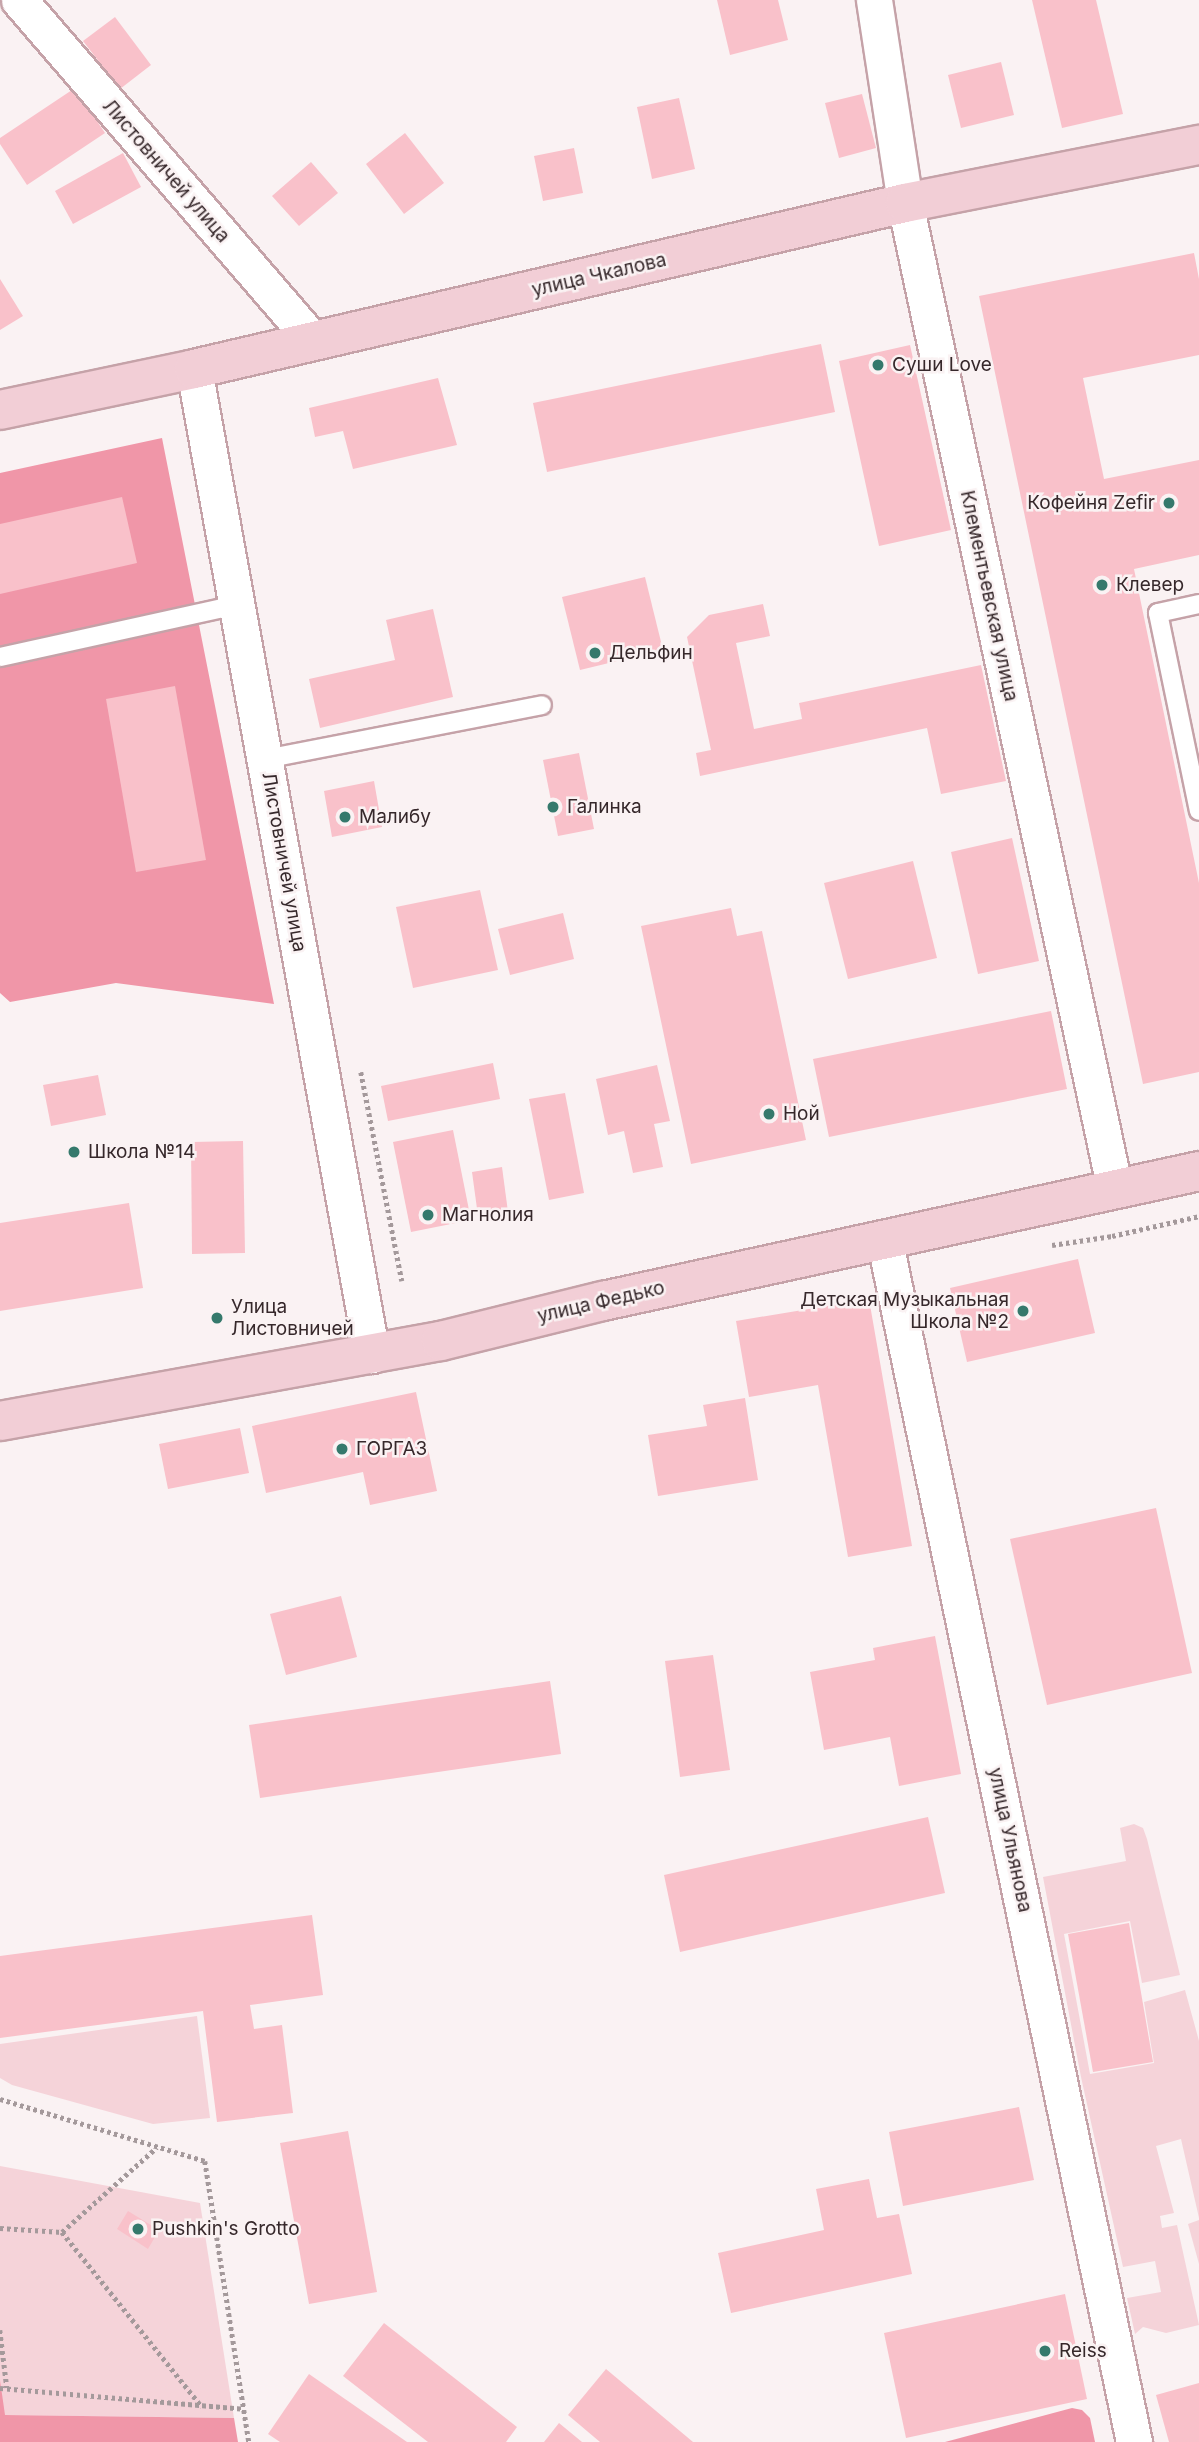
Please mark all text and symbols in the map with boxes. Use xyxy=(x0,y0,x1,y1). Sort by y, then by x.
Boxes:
street label: Листовничей улица xyxy=(98,95,234,247)
street label: улица Чкалова xyxy=(530,248,668,302)
place label: Суши Love xyxy=(892,354,992,376)
marker: Суши Love xyxy=(870,357,886,373)
street label: Клементьевская улица xyxy=(956,488,1022,704)
place label: Кофейня Zefir xyxy=(1027,492,1155,514)
marker: Кофейня Zefir xyxy=(1161,495,1177,511)
place label: Клевер xyxy=(1116,574,1184,596)
marker: Клевер xyxy=(1094,577,1110,593)
place label: Дельфин xyxy=(609,642,693,664)
marker: Дельфин xyxy=(587,645,603,661)
street label: Листовничей улица xyxy=(257,770,311,954)
place label: Галинка xyxy=(567,796,642,818)
marker: Галинка xyxy=(545,799,561,815)
place label: Малибу xyxy=(359,806,431,828)
marker: Малибу xyxy=(337,809,353,825)
place label: Ной xyxy=(783,1103,820,1125)
marker: Ной xyxy=(761,1106,777,1122)
place label: Школа №14 xyxy=(88,1141,195,1163)
marker: Школа №14 xyxy=(66,1144,82,1160)
place label: Магнолия xyxy=(442,1204,534,1226)
marker: Магнолия xyxy=(420,1207,436,1223)
street label: улица Федько xyxy=(535,1276,667,1328)
place label: Детская Музыкальная Школа №2 xyxy=(800,1289,1009,1333)
place label: Улица Листовничей xyxy=(231,1296,354,1340)
marker: Детская Музыкальная Школа №2 xyxy=(1015,1303,1031,1319)
marker: Улица Листовничей xyxy=(209,1310,225,1326)
place label: ГОРГАЗ xyxy=(356,1438,427,1460)
marker: ГОРГАЗ xyxy=(334,1441,350,1457)
street label: улица Ульянова xyxy=(984,1766,1036,1914)
place label: Pushkin's Grotto xyxy=(152,2218,300,2240)
marker: Pushkin's Grotto xyxy=(130,2221,146,2237)
place label: Reiss xyxy=(1059,2340,1107,2362)
marker: Reiss xyxy=(1037,2343,1053,2359)

